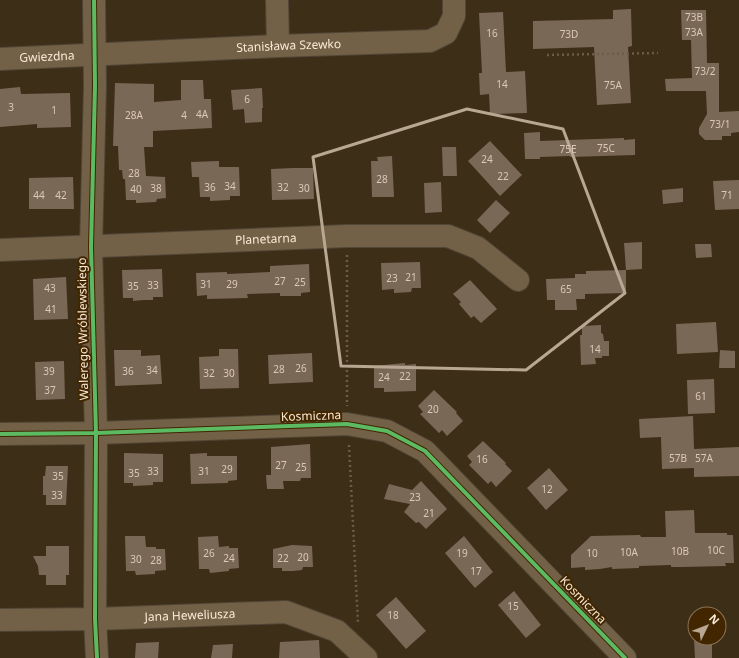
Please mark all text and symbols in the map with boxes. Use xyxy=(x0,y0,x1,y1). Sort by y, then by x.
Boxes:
house number: 73B xyxy=(685,10,703,24)
house number: 73A xyxy=(685,25,704,39)
house number: 16 xyxy=(486,26,498,40)
house number: 73D xyxy=(560,27,578,41)
street label: Stanisława Szewko xyxy=(236,35,341,56)
street label: Gwiezdna xyxy=(19,47,75,66)
house number: 73/2 xyxy=(695,64,716,78)
house number: 14 xyxy=(496,77,508,91)
house number: 75A xyxy=(604,78,623,92)
house number: 6 xyxy=(244,92,250,106)
house number: 3 xyxy=(8,100,14,114)
house number: 1 xyxy=(51,103,57,117)
house number: 4A xyxy=(196,107,209,121)
house number: 28A xyxy=(125,108,144,122)
house number: 4 xyxy=(181,108,187,122)
house number: 73/1 xyxy=(710,117,730,131)
house number: 75C xyxy=(597,141,616,155)
house number: 75E xyxy=(560,142,577,156)
house number: 24 xyxy=(481,152,493,166)
house number: 28 xyxy=(128,166,140,180)
house number: 22 xyxy=(497,169,509,183)
house number: 28 xyxy=(376,172,388,186)
house number: 34 xyxy=(224,179,236,193)
house number: 36 xyxy=(204,180,216,194)
house number: 32 xyxy=(277,180,289,194)
house number: 38 xyxy=(150,181,162,195)
house number: 30 xyxy=(298,181,310,195)
house number: 40 xyxy=(130,182,142,196)
house number: 44 xyxy=(33,188,45,202)
house number: 42 xyxy=(55,188,67,202)
house number: 71 xyxy=(721,188,733,202)
street label: Planetarna xyxy=(235,229,297,249)
street label: Walerego Wróblewskiego xyxy=(73,257,92,401)
house number: 21 xyxy=(405,270,417,284)
house number: 23 xyxy=(386,271,398,285)
house number: 27 xyxy=(274,274,286,288)
house number: 25 xyxy=(294,275,306,289)
house number: 31 xyxy=(200,277,212,291)
house number: 29 xyxy=(226,277,238,291)
house number: 33 xyxy=(147,278,159,292)
house number: 35 xyxy=(127,279,139,293)
house number: 43 xyxy=(44,281,56,295)
house number: 65 xyxy=(560,282,572,296)
house number: 41 xyxy=(45,302,57,316)
house number: 14 xyxy=(589,342,601,356)
house number: 26 xyxy=(295,361,307,375)
house number: 28 xyxy=(273,362,285,376)
house number: 34 xyxy=(146,363,158,377)
house number: 39 xyxy=(43,364,55,378)
house number: 36 xyxy=(122,364,134,378)
house number: 32 xyxy=(203,366,215,380)
house number: 30 xyxy=(223,366,235,380)
house number: 22 xyxy=(399,369,411,383)
house number: 24 xyxy=(378,370,390,384)
house number: 37 xyxy=(44,383,56,397)
house number: 61 xyxy=(695,389,707,403)
house number: 20 xyxy=(427,402,439,416)
street label: Kosmiczna xyxy=(281,406,341,425)
house number: 57B xyxy=(669,451,687,465)
house number: 57A xyxy=(695,451,714,465)
house number: 16 xyxy=(476,452,488,466)
house number: 27 xyxy=(275,458,287,472)
house number: 25 xyxy=(295,460,307,474)
house number: 29 xyxy=(221,462,233,476)
house number: 33 xyxy=(147,464,159,478)
house number: 31 xyxy=(198,464,210,478)
house number: 35 xyxy=(128,466,140,480)
house number: 35 xyxy=(52,469,64,483)
house number: 12 xyxy=(541,482,553,496)
house number: 33 xyxy=(51,488,63,502)
house number: 23 xyxy=(409,490,421,504)
house number: 21 xyxy=(423,506,435,520)
house number: 10C xyxy=(707,543,726,557)
house number: 10B xyxy=(671,544,689,558)
house number: 10A xyxy=(620,545,639,559)
house number: 26 xyxy=(203,546,215,560)
house number: 19 xyxy=(456,546,468,560)
house number: 10 xyxy=(586,546,598,560)
house number: 20 xyxy=(297,550,309,564)
house number: 24 xyxy=(223,551,235,565)
house number: 22 xyxy=(277,551,289,565)
house number: 30 xyxy=(130,552,142,566)
house number: 28 xyxy=(150,553,162,567)
house number: 17 xyxy=(470,564,482,578)
street label: Kosmiczna xyxy=(556,572,610,627)
house number: 15 xyxy=(507,599,519,613)
street label: Jana Heweliusza xyxy=(143,605,236,625)
north arrow xyxy=(687,606,727,646)
house number: 18 xyxy=(387,608,399,622)
text: N xyxy=(706,610,723,627)

